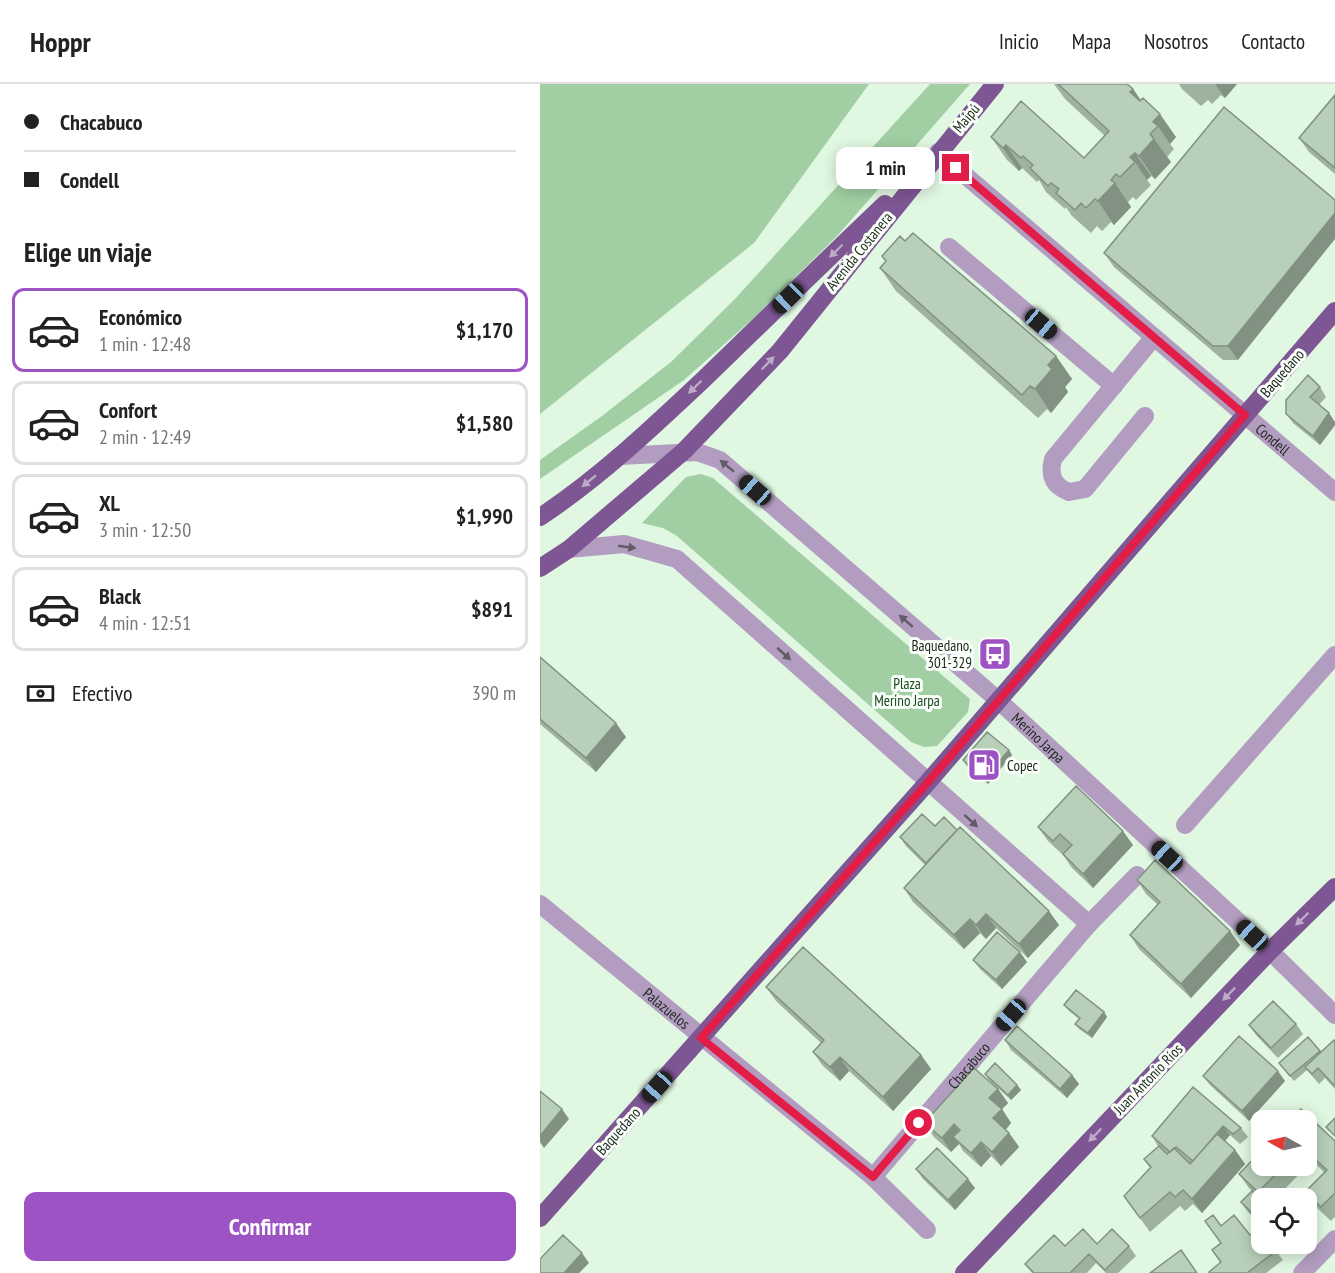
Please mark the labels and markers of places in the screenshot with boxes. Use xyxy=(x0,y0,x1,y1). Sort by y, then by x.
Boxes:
place label: Baquedano, 301-329 xyxy=(911,636,972,672)
bus stop icon: Baquedano, 301-329 xyxy=(977,636,1013,672)
fuel station icon: Copec xyxy=(966,747,1002,783)
place label: Copec xyxy=(1007,756,1039,775)

